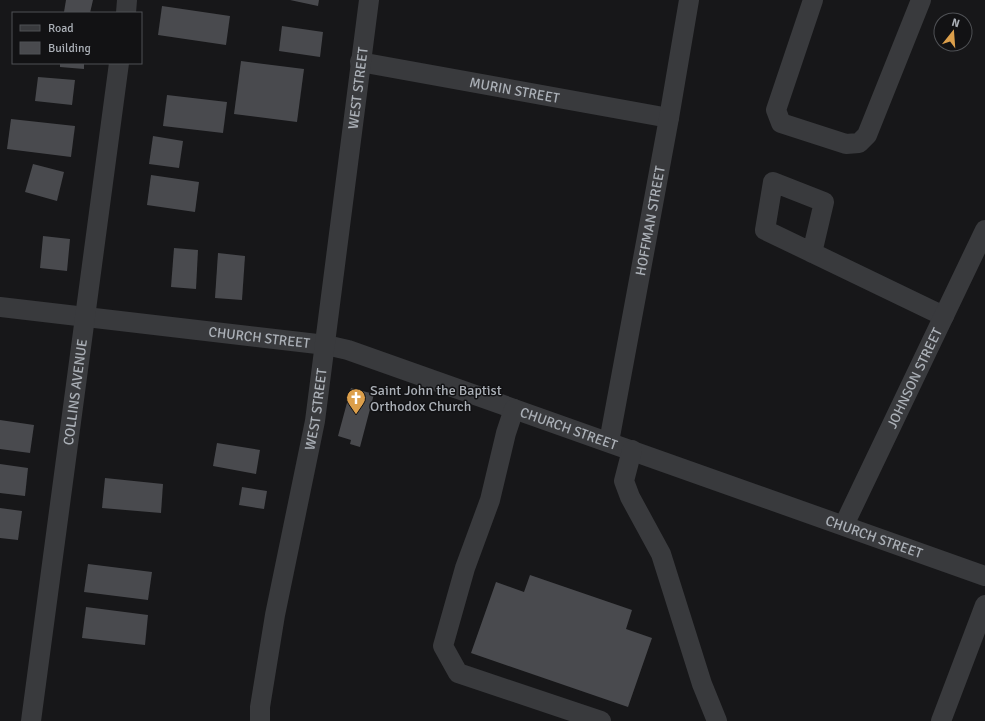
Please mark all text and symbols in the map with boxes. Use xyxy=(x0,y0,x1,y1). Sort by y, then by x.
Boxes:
legend xyxy=(12,12,142,64)
north arrow xyxy=(933,12,973,52)
text: N xyxy=(950,16,961,30)
text: Road xyxy=(48,21,74,36)
text: Building xyxy=(48,41,91,56)
street label: WEST STREET xyxy=(345,46,372,130)
street label: MURIN STREET xyxy=(468,74,561,107)
street label: HOFFMAN STREET xyxy=(632,164,669,277)
street label: CHURCH STREET xyxy=(208,323,311,352)
street label: JOHNSON STREET xyxy=(883,325,946,431)
street label: COLLINS AVENUE xyxy=(60,338,91,446)
street label: WEST STREET xyxy=(301,367,331,452)
place label: Saint John the Baptist Orthodox Church xyxy=(370,382,502,415)
church icon: Saint John the Baptist Orthodox Church xyxy=(345,387,367,415)
street label: CHURCH STREET xyxy=(518,404,620,454)
street label: CHURCH STREET xyxy=(823,512,925,562)

